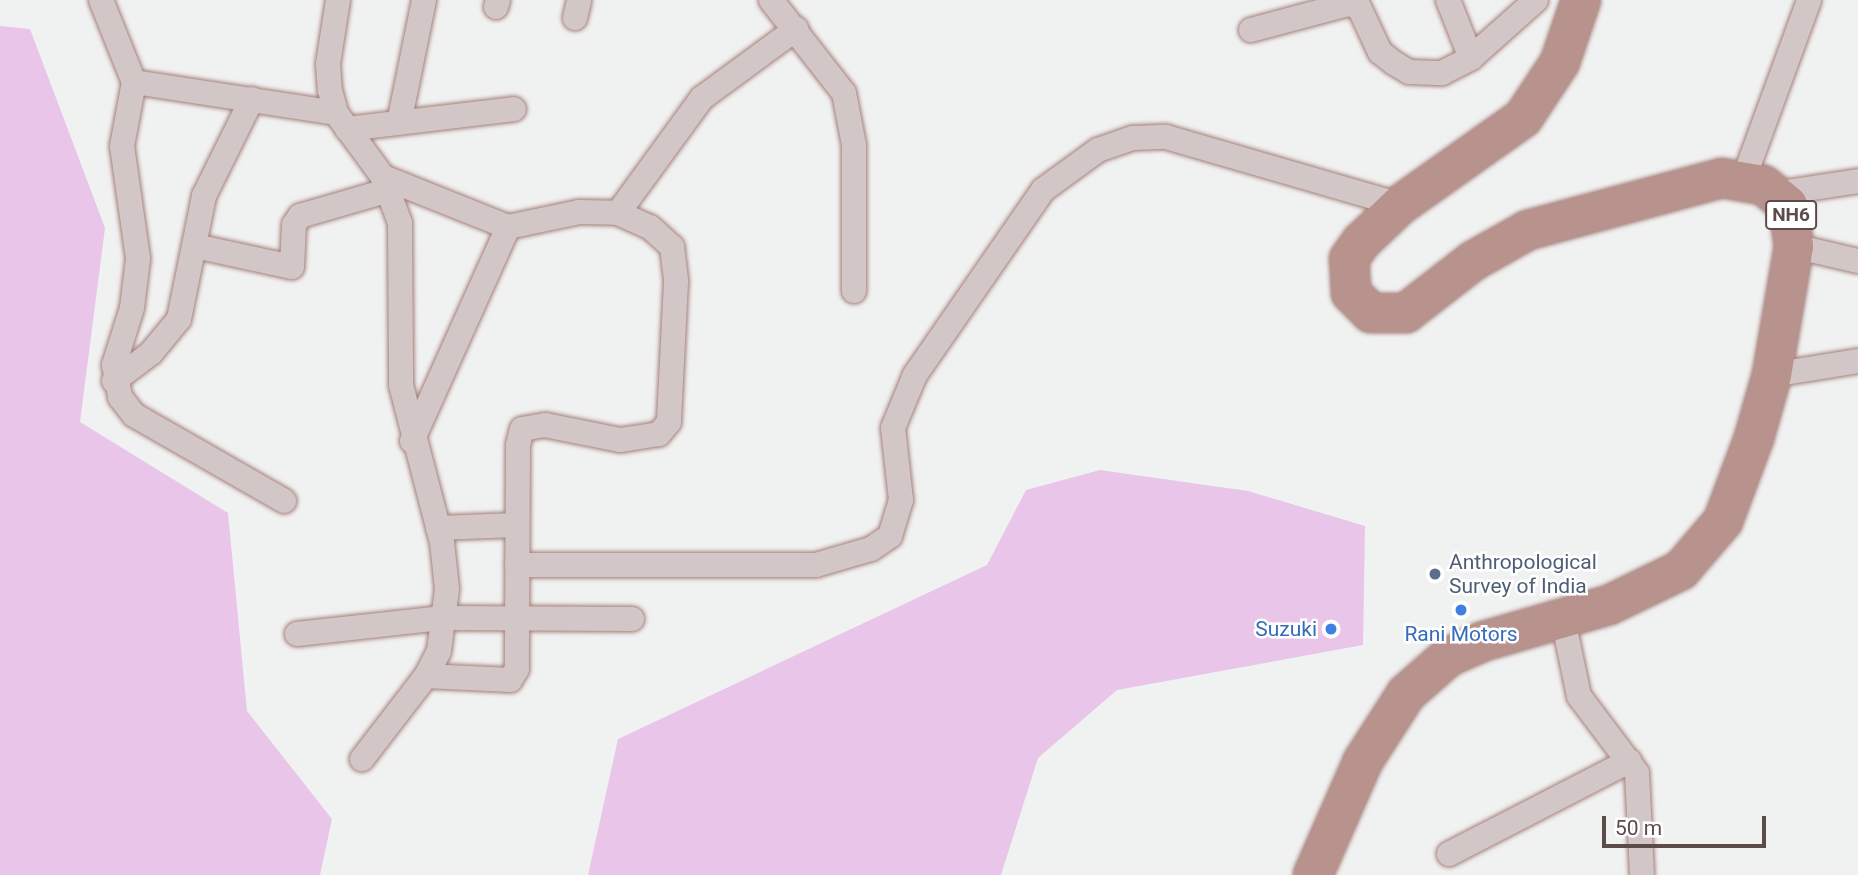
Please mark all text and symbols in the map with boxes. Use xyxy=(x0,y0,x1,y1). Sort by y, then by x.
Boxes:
road number: NH6 xyxy=(1765,200,1817,230)
place label: Anthropological Survey of India xyxy=(1449,549,1597,599)
marker: Anthropological Survey of India xyxy=(1427,566,1443,582)
marker: Rani Motors xyxy=(1453,602,1469,618)
place label: Suzuki xyxy=(1255,616,1317,642)
marker: Suzuki xyxy=(1323,621,1339,637)
place label: Rani Motors xyxy=(1404,621,1518,647)
scale bar xyxy=(1606,802,1770,846)
text: 50 m xyxy=(1615,816,1662,840)

